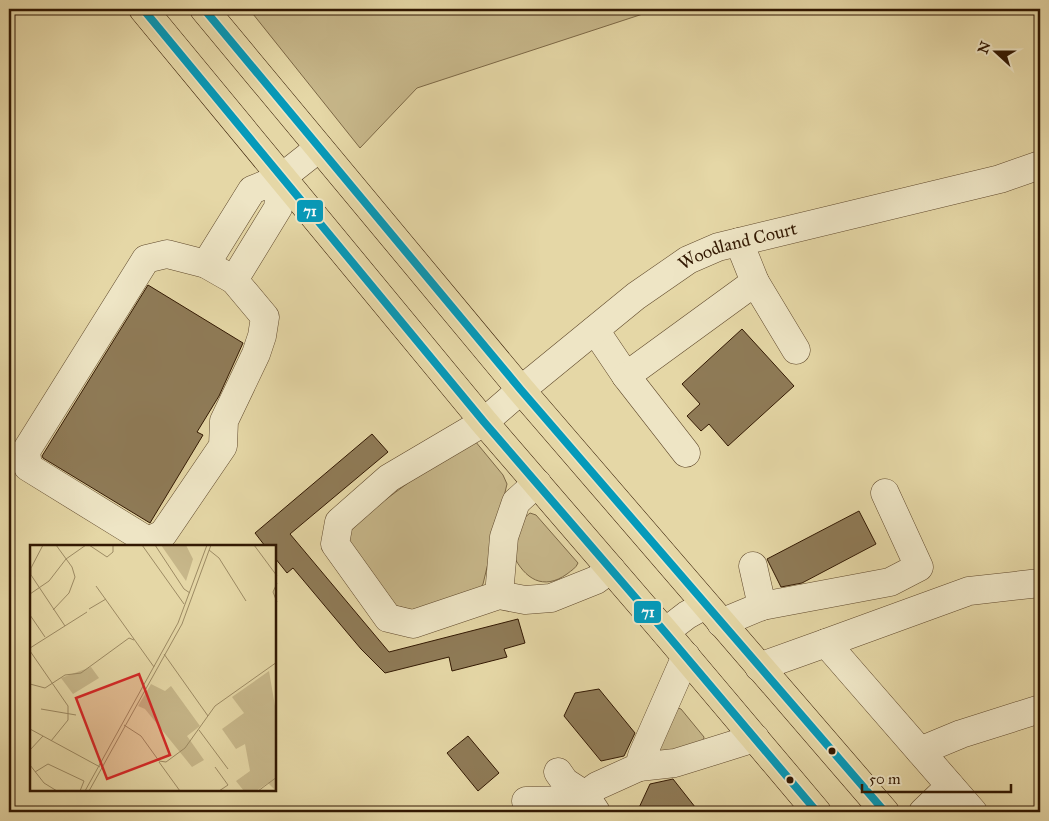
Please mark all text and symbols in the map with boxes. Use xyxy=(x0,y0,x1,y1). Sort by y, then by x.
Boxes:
north arrow xyxy=(972,28,1022,78)
text: N xyxy=(974,39,994,56)
line badge: 71 xyxy=(296,199,324,223)
text: 71 xyxy=(303,203,317,220)
street label: Woodland Court xyxy=(674,217,800,275)
inset map xyxy=(30,545,276,791)
line badge: 71 xyxy=(633,600,662,624)
text: 71 xyxy=(641,604,655,621)
unlabelled marker xyxy=(827,746,837,756)
scale bar xyxy=(862,761,1010,793)
text: 50 m xyxy=(869,770,901,788)
unlabelled marker xyxy=(785,775,795,785)

